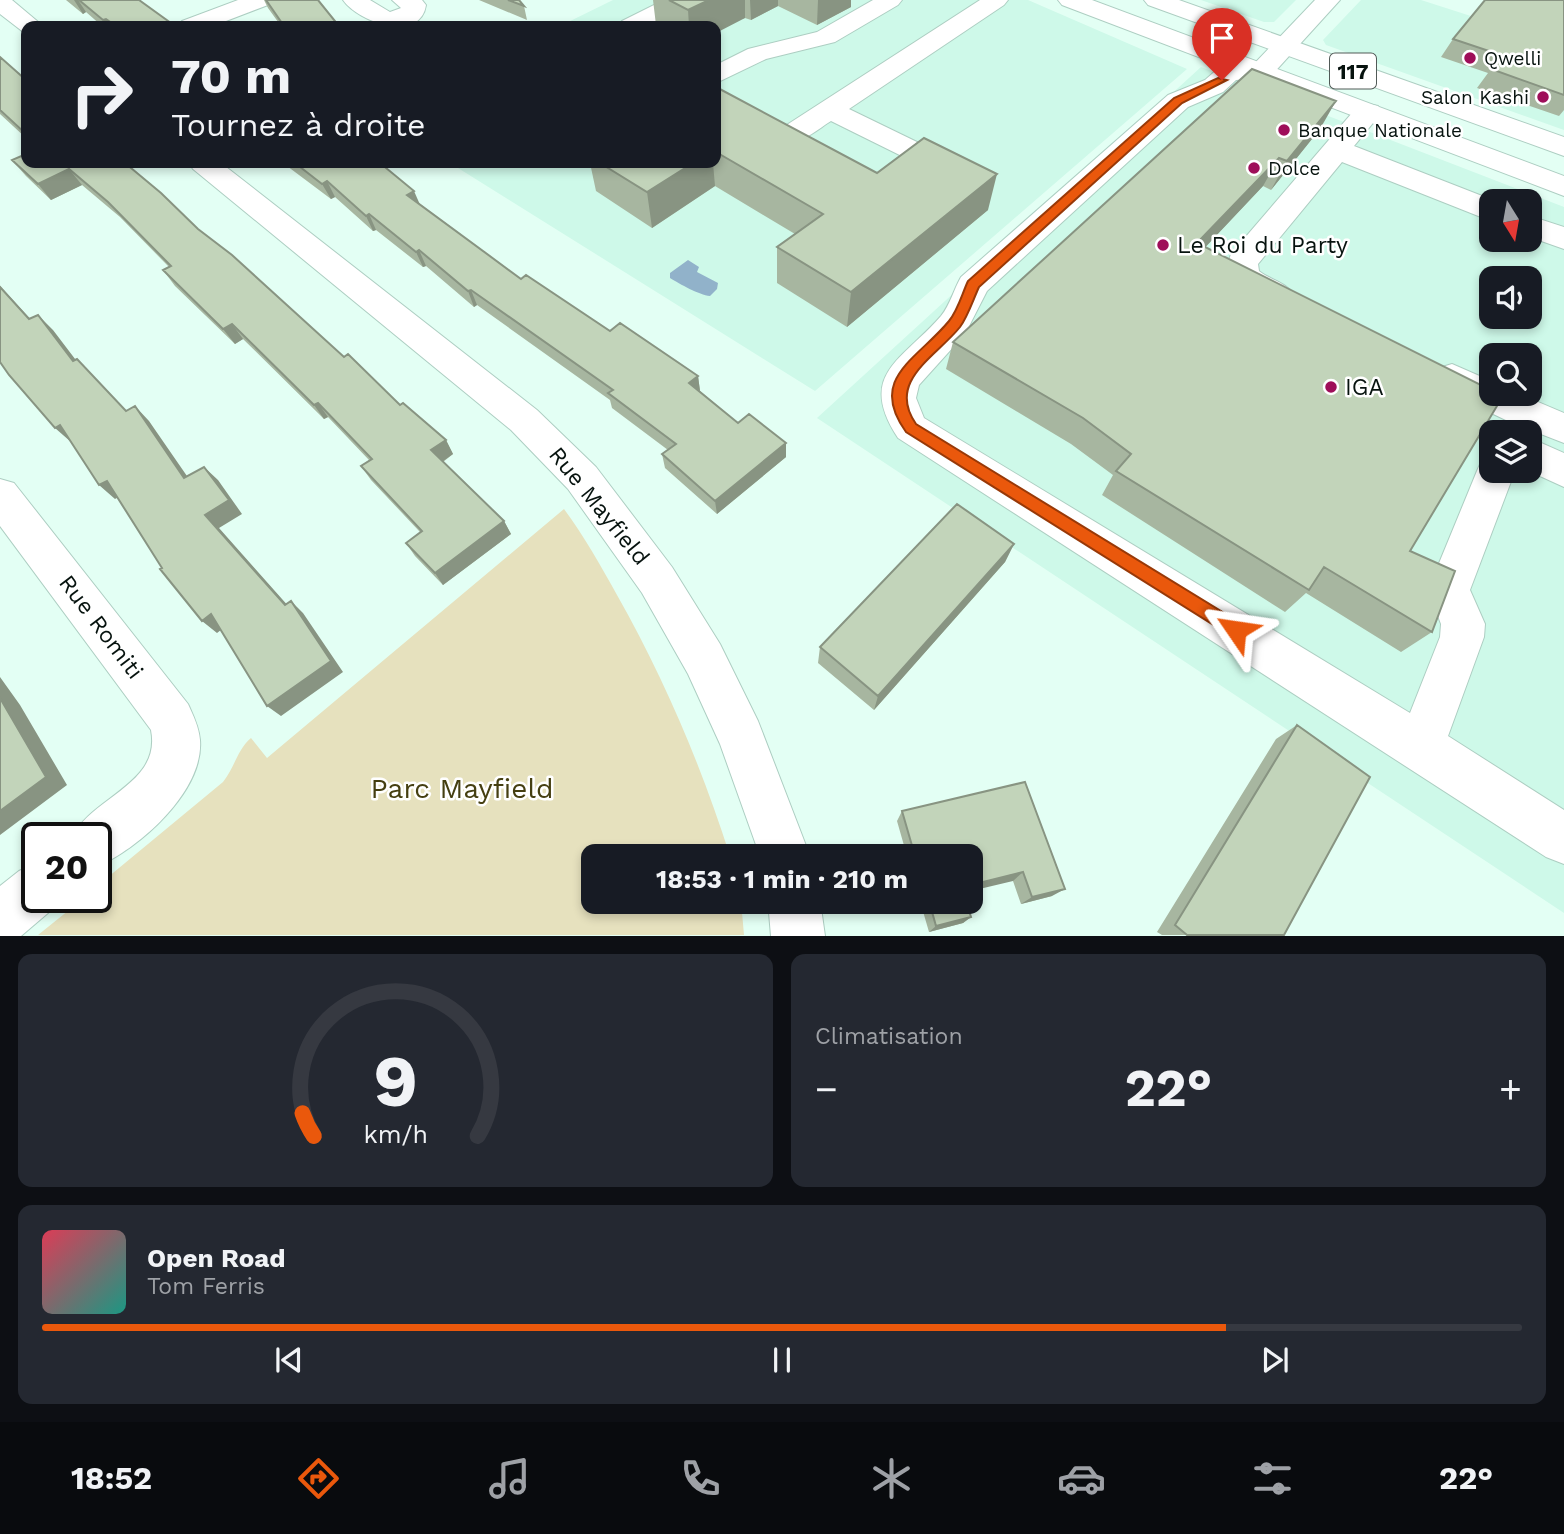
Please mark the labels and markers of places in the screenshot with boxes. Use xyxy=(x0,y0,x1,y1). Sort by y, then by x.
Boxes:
pin xyxy=(1192,8,1252,80)
place label: Qwelli xyxy=(1484,47,1541,70)
marker: Qwelli xyxy=(1462,50,1478,66)
place label: Salon Kashi xyxy=(1421,86,1529,109)
marker: Salon Kashi xyxy=(1535,89,1551,105)
place label: Banque Nationale xyxy=(1298,119,1462,142)
marker: Banque Nationale xyxy=(1276,122,1292,138)
place label: Dolce xyxy=(1268,157,1321,180)
marker: Dolce xyxy=(1246,160,1262,176)
place label: Le Roi du Party xyxy=(1177,232,1348,259)
marker: Le Roi du Party xyxy=(1155,237,1171,253)
place label: IGA xyxy=(1345,374,1384,401)
marker: IGA xyxy=(1323,379,1339,395)

